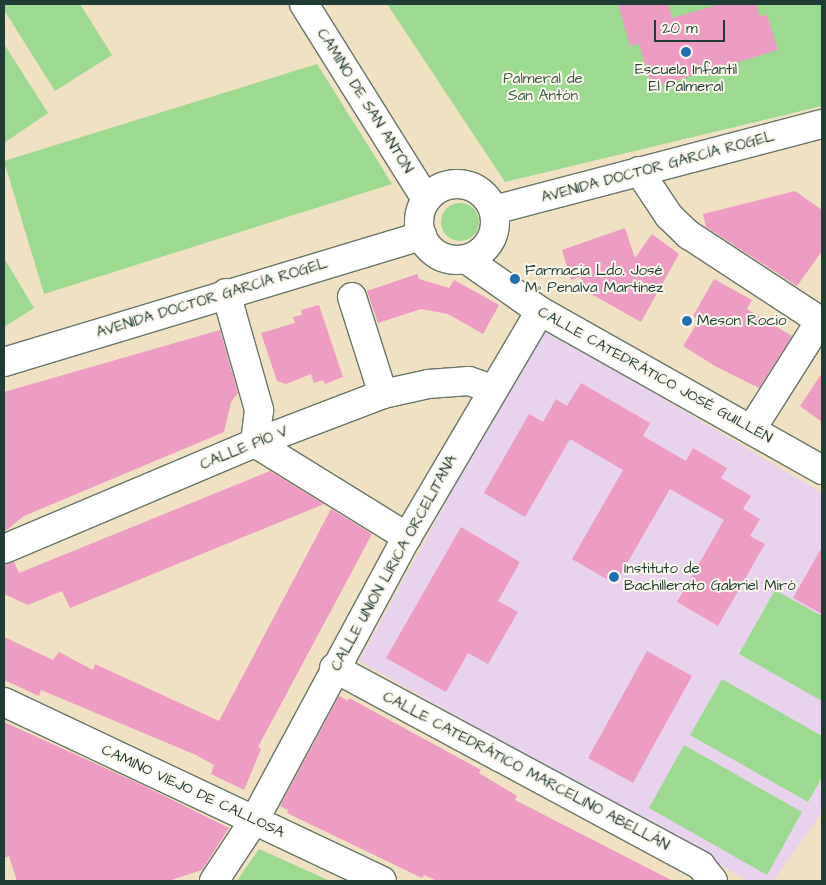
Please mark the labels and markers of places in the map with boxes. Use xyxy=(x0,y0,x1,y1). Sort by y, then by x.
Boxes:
marker: Escuela Infantil El Palmeral xyxy=(680,46,692,58)
place label: Escuela Infantil El Palmeral xyxy=(635,60,737,95)
place label: Farmacia Ldo. José Mª Penalva Martínez xyxy=(525,261,663,296)
marker: Farmacia Ldo. José Mª Penalva Martínez xyxy=(509,273,521,285)
place label: Meson Rocio xyxy=(697,312,786,330)
marker: Meson Rocio xyxy=(681,315,693,327)
place label: Instituto de Bachillerato Gabriel Miró xyxy=(624,559,796,594)
marker: Instituto de Bachillerato Gabriel Miró xyxy=(608,571,620,583)

